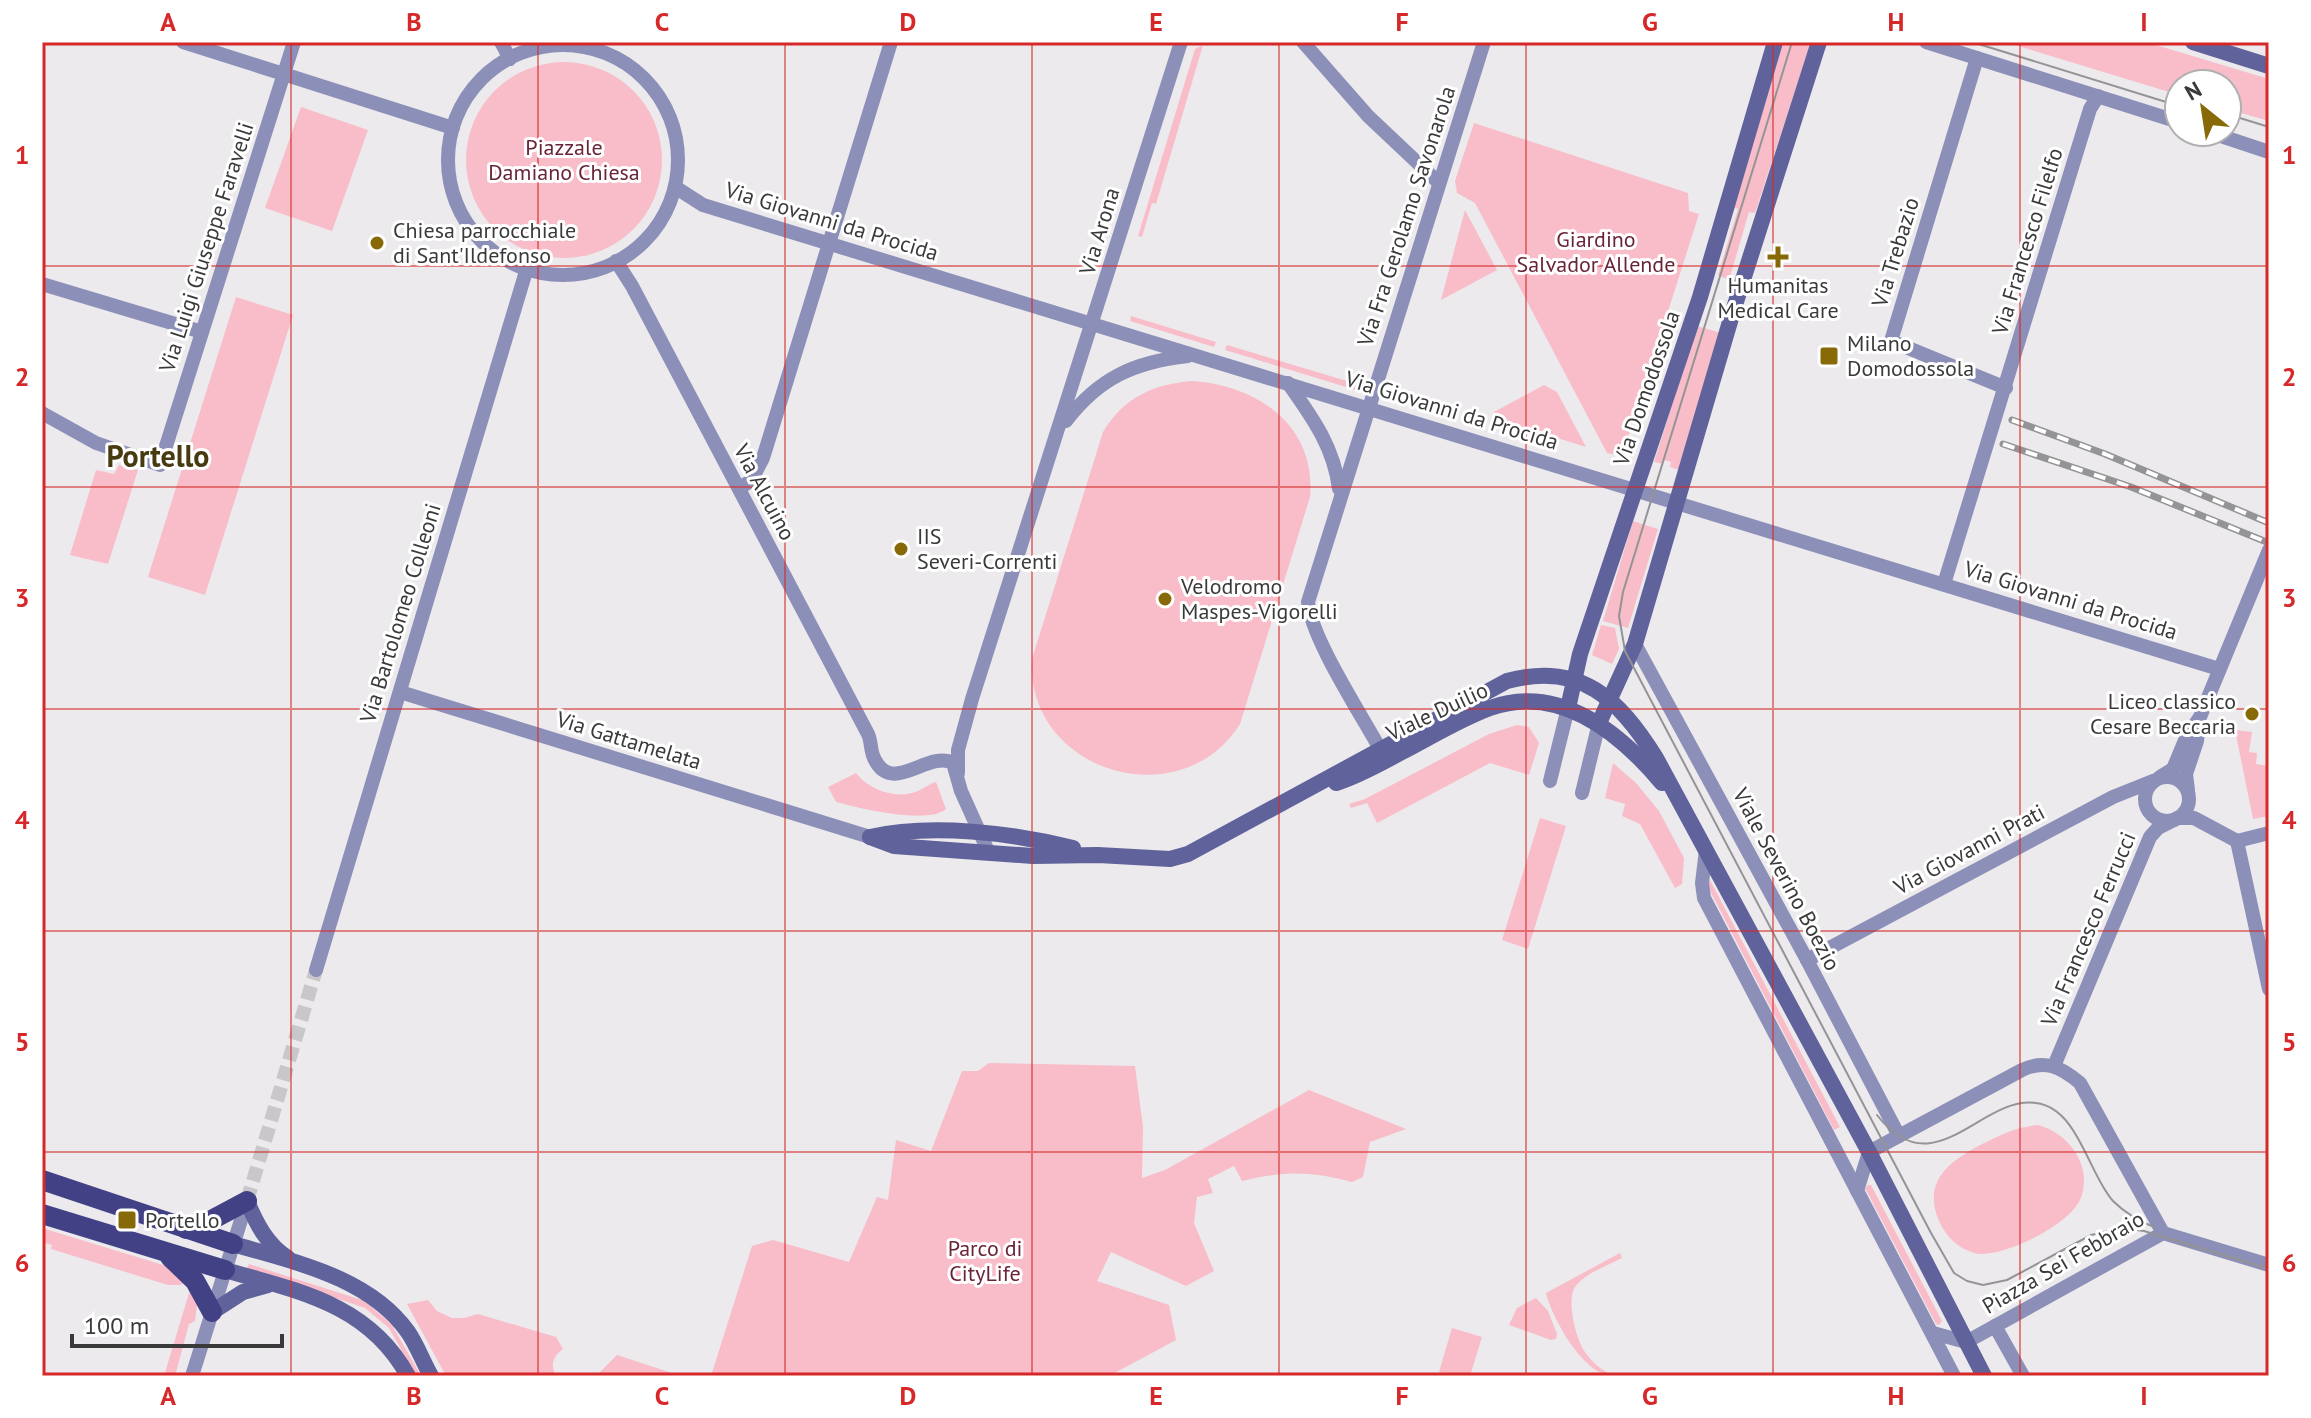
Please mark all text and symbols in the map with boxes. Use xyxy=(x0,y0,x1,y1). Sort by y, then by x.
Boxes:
text: A xyxy=(160,5,176,38)
text: B xyxy=(406,5,422,38)
text: C xyxy=(655,5,669,38)
text: D xyxy=(900,5,916,38)
text: E xyxy=(1149,5,1163,38)
text: F xyxy=(1395,5,1409,38)
text: G xyxy=(1642,5,1658,38)
text: H xyxy=(1888,5,1904,38)
text: I xyxy=(2140,5,2148,38)
north arrow xyxy=(2163,68,2243,148)
text: N xyxy=(2180,75,2206,106)
street label: Via Fra Gerolamo Savonarola xyxy=(1350,82,1461,351)
street label: Via Luigi Giuseppe Faravelli xyxy=(152,119,260,376)
park label: Piazzale Damiano Chiesa xyxy=(488,133,640,186)
text: 1 xyxy=(15,138,29,171)
text: 1 xyxy=(2282,138,2296,171)
street label: Via Francesco Filelfo xyxy=(1985,144,2069,339)
street label: Via Giovanni da Procida xyxy=(721,175,942,267)
street label: Via Arona xyxy=(1072,184,1125,279)
street label: Via Trebazio xyxy=(1865,194,1925,311)
place label: Chiesa parrocchiale di Sant'Ildefonso xyxy=(393,216,576,269)
park label: Giardino Salvador Allende xyxy=(1517,225,1675,278)
marker: Chiesa parrocchiale di Sant'Ildefonso xyxy=(368,234,386,252)
marker: Humanitas Medical Care xyxy=(1767,246,1789,268)
place label: Humanitas Medical Care xyxy=(1717,271,1839,324)
street label: Via Domodossola xyxy=(1606,307,1686,470)
place label: Milano Domodossola xyxy=(1847,329,1974,382)
marker: Milano Domodossola xyxy=(1818,345,1840,367)
text: 2 xyxy=(15,360,29,393)
text: 2 xyxy=(2282,360,2296,393)
street label: Via Giovanni da Procida xyxy=(1341,364,1562,456)
district label: Portello xyxy=(107,436,209,475)
street label: Via Alcuino xyxy=(727,438,802,545)
street label: Via Bartolomeo Colleoni xyxy=(353,500,447,727)
place label: IIS Severi-Correnti xyxy=(917,522,1057,575)
marker: IIS Severi-Correnti xyxy=(892,540,910,558)
street label: Via Giovanni da Procida xyxy=(1960,554,2181,646)
place label: Velodromo Maspes-Vigorelli xyxy=(1180,572,1338,625)
text: 3 xyxy=(15,581,29,614)
text: 3 xyxy=(2282,581,2296,614)
marker: Velodromo Maspes-Vigorelli xyxy=(1156,590,1174,608)
street label: Viale Duilio xyxy=(1381,675,1492,747)
place label: Liceo classico Cesare Beccaria xyxy=(2090,687,2236,740)
street label: Via Gattamelata xyxy=(552,704,705,775)
marker: Liceo classico Cesare Beccaria xyxy=(2243,705,2261,723)
street label: Viale Severino Boezio xyxy=(1727,782,1847,975)
street label: Via Giovanni Prati xyxy=(1888,798,2049,901)
text: 4 xyxy=(15,803,30,836)
text: 4 xyxy=(2282,803,2297,836)
street label: Via Francesco Ferrucci xyxy=(2034,828,2142,1031)
text: 5 xyxy=(15,1025,29,1058)
text: 5 xyxy=(2282,1025,2296,1058)
street label: Piazza Sei Febbraio xyxy=(1977,1204,2149,1320)
place label: Portello xyxy=(145,1206,219,1234)
marker: Portello xyxy=(116,1209,138,1231)
park label: Parco di CityLife xyxy=(948,1234,1022,1287)
text: 6 xyxy=(15,1246,29,1279)
text: 6 xyxy=(2282,1246,2296,1279)
scale bar xyxy=(72,1298,282,1348)
text: 100 m xyxy=(84,1310,149,1341)
text: A xyxy=(160,1379,176,1412)
text: B xyxy=(406,1379,422,1412)
text: C xyxy=(655,1379,669,1412)
text: D xyxy=(900,1379,916,1412)
text: E xyxy=(1149,1379,1163,1412)
text: F xyxy=(1395,1379,1409,1412)
text: G xyxy=(1642,1379,1658,1412)
text: H xyxy=(1888,1379,1904,1412)
text: I xyxy=(2140,1379,2148,1412)

